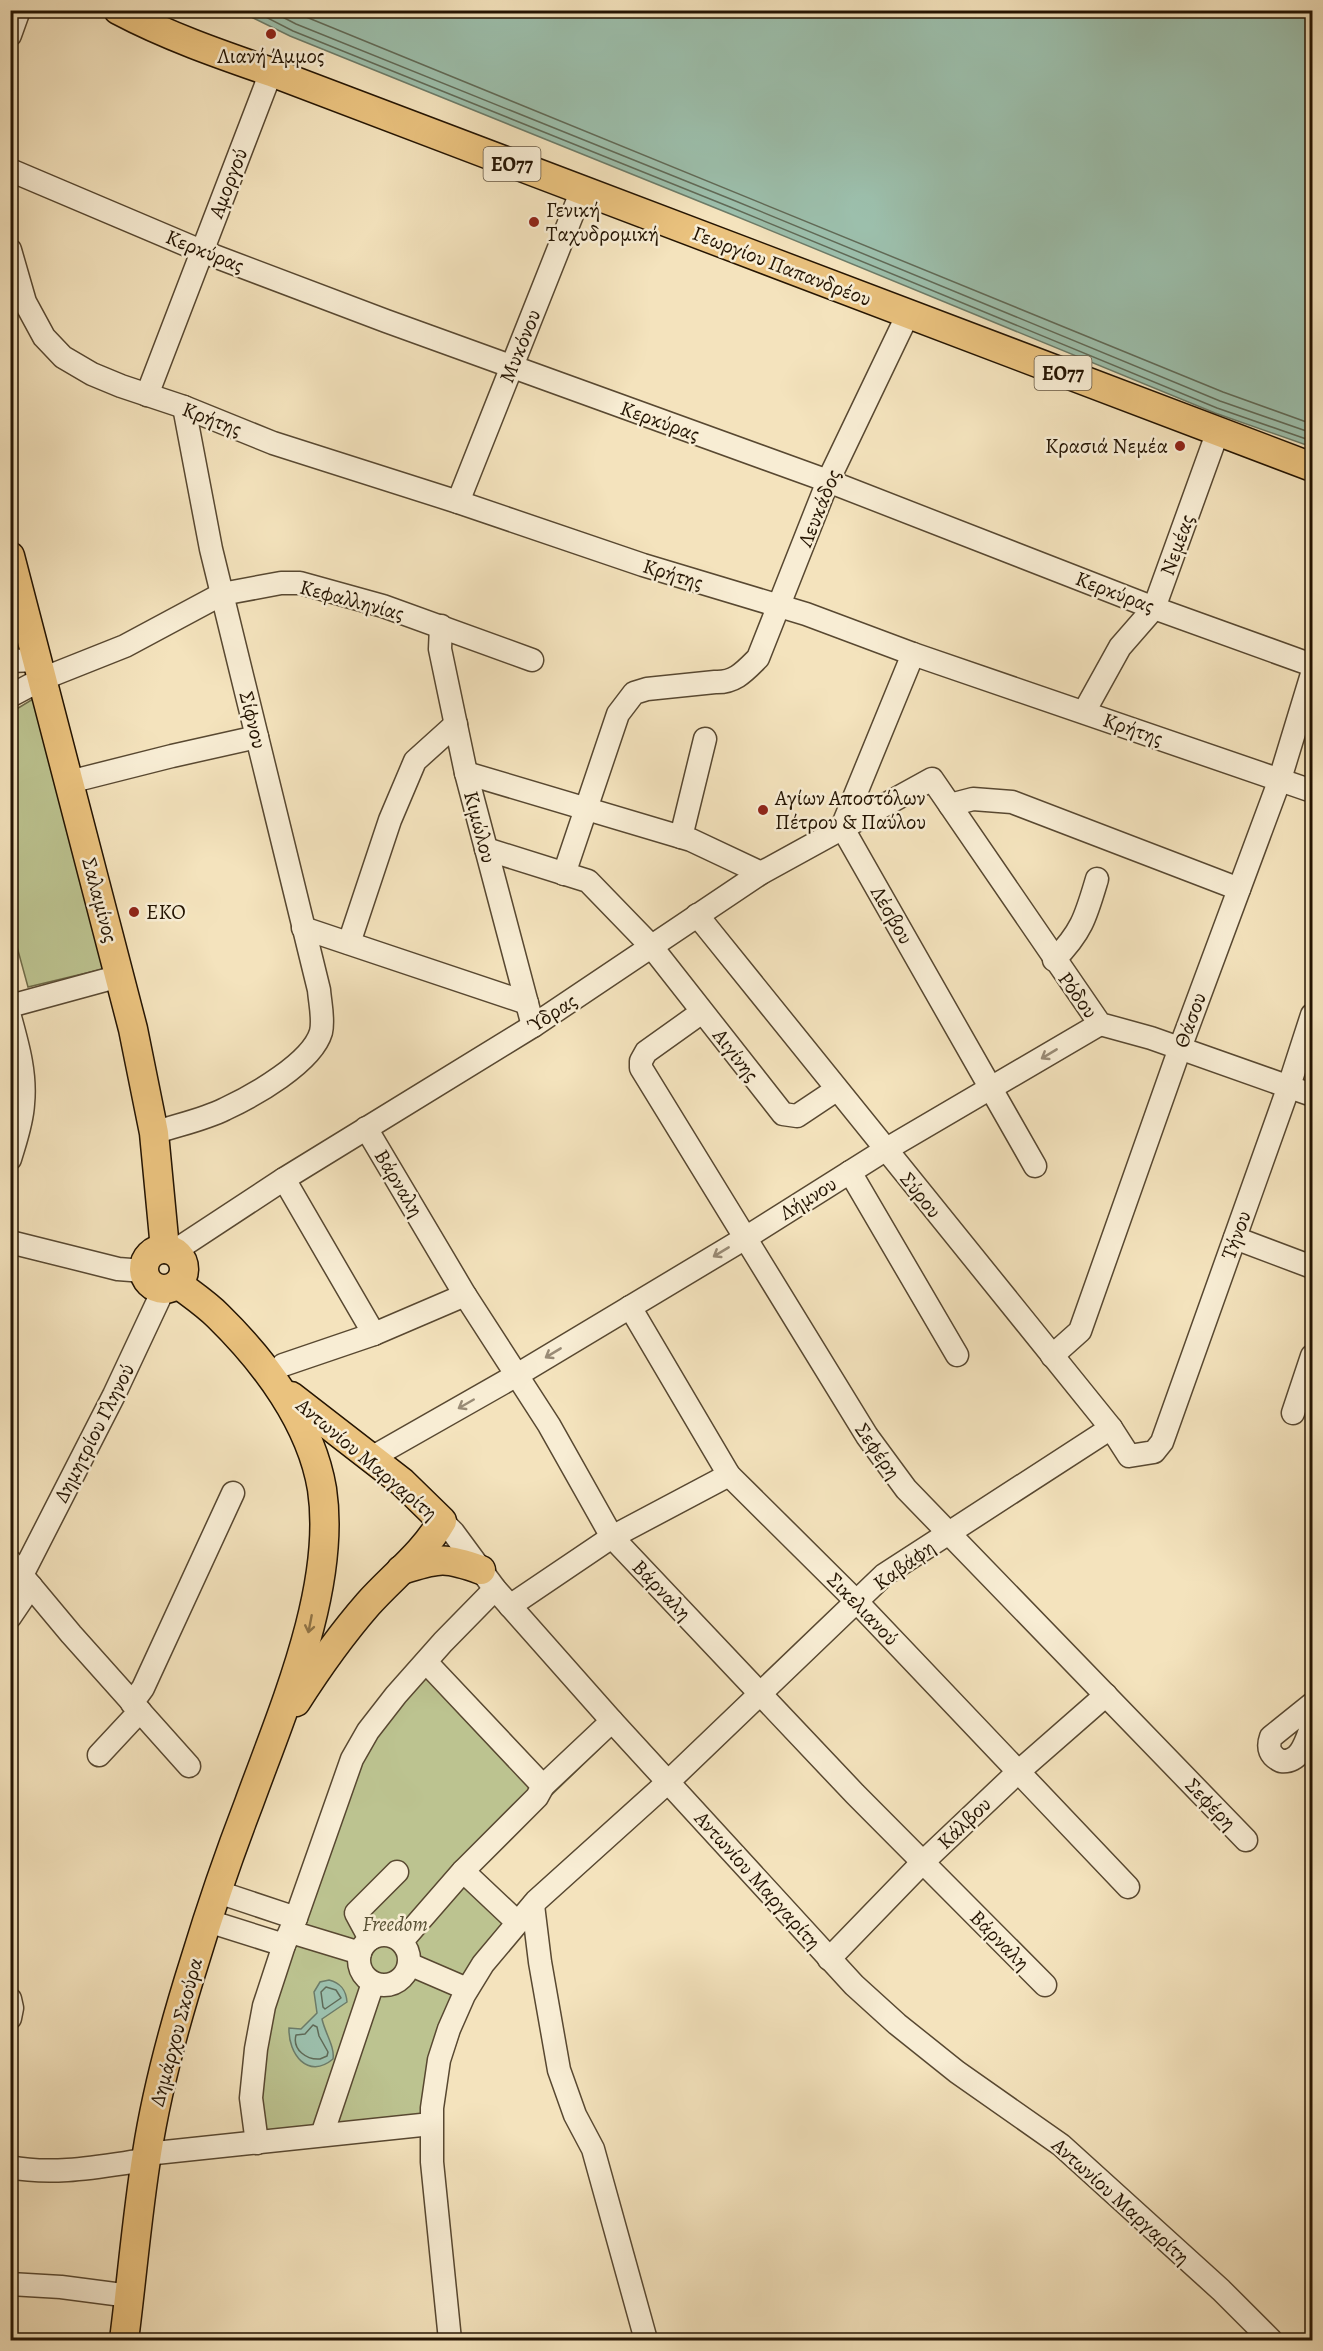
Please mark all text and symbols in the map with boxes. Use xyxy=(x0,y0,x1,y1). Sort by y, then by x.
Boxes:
marker: Λιανή Άμμος xyxy=(264,27,278,41)
place label: Λιανή Άμμος xyxy=(217,42,324,70)
street label: Αμοργού xyxy=(202,144,254,223)
road number: ΕΟ77 xyxy=(484,147,540,181)
place label: Γενική Ταχυδρομική xyxy=(546,196,659,248)
marker: Γενική Ταχυδρομική xyxy=(527,215,541,229)
street label: Γεωργίου Παπανδρέου xyxy=(689,219,875,313)
street label: Κερκύρας xyxy=(162,223,248,279)
street label: Μυκόνου xyxy=(493,305,547,387)
road number: ΕΟ77 xyxy=(1034,356,1092,390)
street label: Κερκύρας xyxy=(616,394,704,448)
street label: Κρήτης xyxy=(178,395,246,443)
place label: Κρασιά Νεμέα xyxy=(1045,432,1168,460)
marker: Κρασιά Νεμέα xyxy=(1173,439,1187,453)
street label: Λευκάδος xyxy=(790,465,847,552)
street label: Νεμέας xyxy=(1153,511,1201,579)
street label: Κρήτης xyxy=(639,552,707,596)
street label: Κερκύρας xyxy=(1071,564,1159,620)
street label: Κεφαλληνίας xyxy=(297,573,407,627)
street label: Σίφνου xyxy=(232,688,274,752)
street label: Κρήτης xyxy=(1099,706,1167,752)
place label: Αγίων Αποστόλων Πέτρου & Παύλου xyxy=(774,784,926,836)
street label: Κιμώλου xyxy=(457,788,503,866)
marker: Αγίων Αποστόλων Πέτρου & Παύλου xyxy=(756,803,770,817)
street label: Σαλαμίνος xyxy=(75,854,125,946)
street label: Λέσβου xyxy=(864,880,920,949)
place label: EKO xyxy=(146,898,186,926)
marker: EKO xyxy=(127,905,141,919)
street label: Ρόδου xyxy=(1052,966,1104,1024)
street label: Ύδρας xyxy=(522,987,582,1039)
street label: Θάσου xyxy=(1167,988,1213,1052)
street label: Αιγίνης xyxy=(706,1022,766,1087)
one-way arrow xyxy=(1041,1049,1058,1061)
street label: Βάρναλη xyxy=(368,1144,430,1222)
street label: Σύρου xyxy=(894,1166,948,1224)
street label: Λήμνου xyxy=(773,1170,842,1227)
street label: Τήνου xyxy=(1214,1207,1258,1263)
one-way arrow xyxy=(713,1247,730,1259)
one-way arrow xyxy=(545,1347,562,1359)
street label: Δημητρίου Γληνού xyxy=(47,1359,141,1507)
street label: Αντωνίου Μαργαρίτη xyxy=(289,1391,444,1527)
one-way arrow xyxy=(458,1398,475,1410)
street label: Σεφέρη xyxy=(849,1417,907,1485)
street label: Καβάφη xyxy=(867,1533,941,1597)
street label: Βάρναλη xyxy=(626,1553,698,1627)
street label: Σικελιανού xyxy=(821,1566,905,1652)
one-way arrow xyxy=(303,1615,315,1634)
street label: Σεφέρη xyxy=(1179,1772,1243,1836)
street label: Κάλβου xyxy=(931,1790,997,1856)
street label: Αντωνίου Μαργαρίτη xyxy=(688,1804,828,1955)
street label: Βάρναλη xyxy=(964,1904,1036,1976)
park label: Freedom xyxy=(362,1910,428,1938)
street label: Δημάρχου Σκούρα xyxy=(143,1955,209,2109)
street label: Αντωνίου Μαργαρίτη xyxy=(1045,2131,1196,2271)

